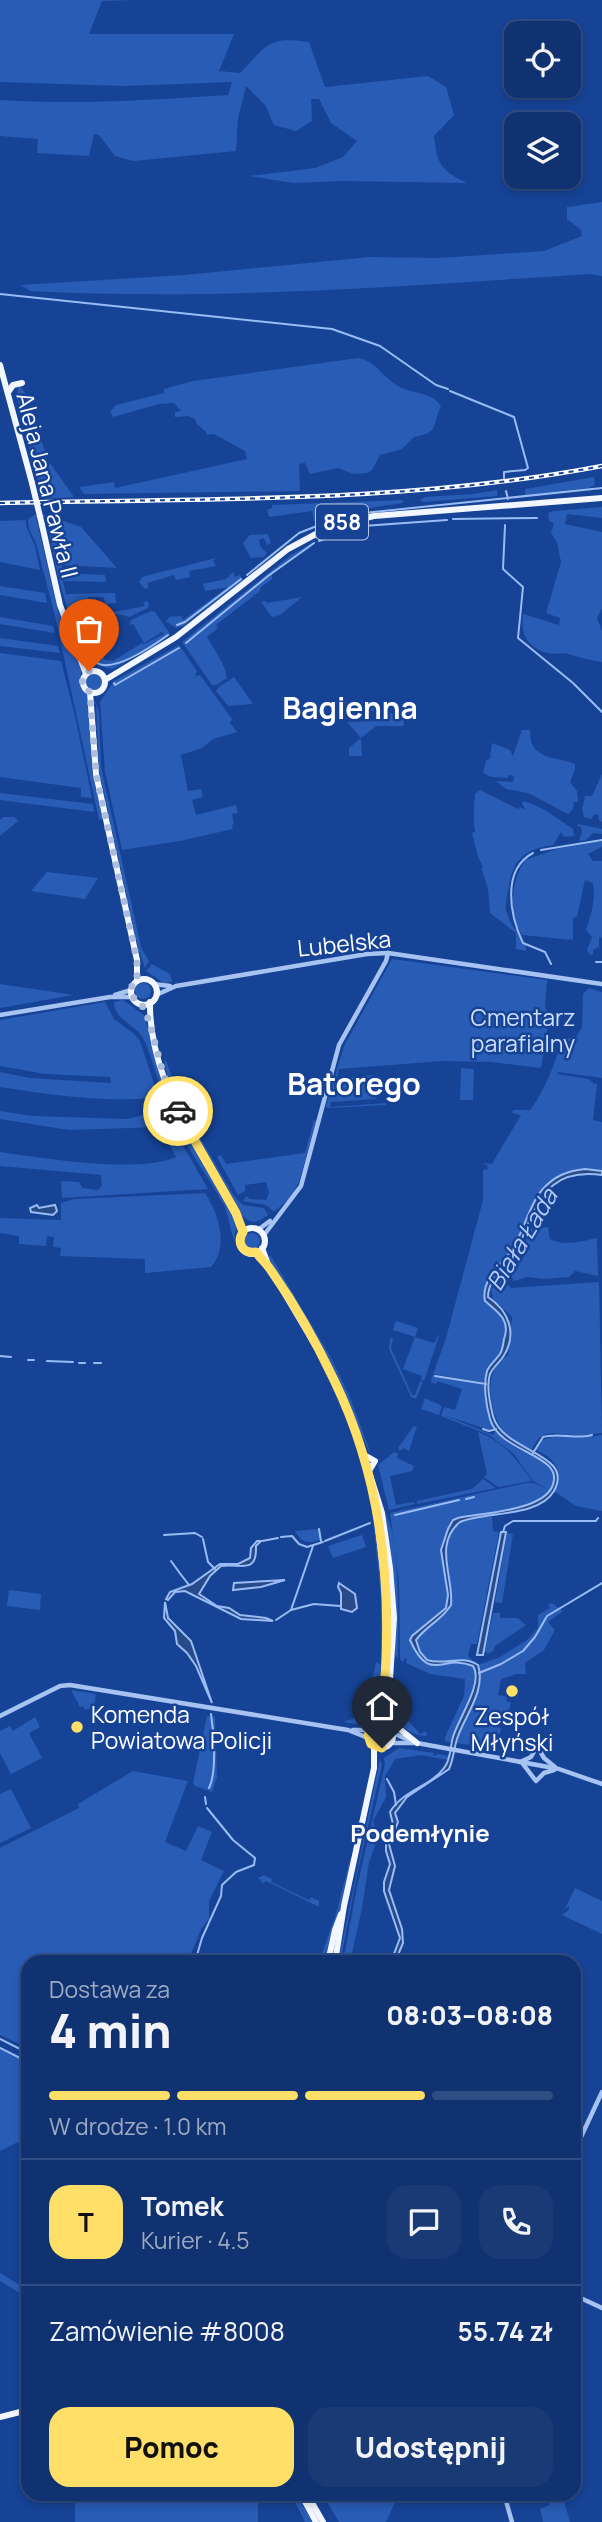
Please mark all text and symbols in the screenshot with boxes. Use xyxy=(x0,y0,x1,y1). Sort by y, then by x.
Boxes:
map controls xyxy=(504,21,581,189)
button: locate xyxy=(504,21,581,98)
button: layers xyxy=(504,112,581,189)
street label: Aleja Jana Pawła II xyxy=(9,389,87,581)
road number: 858 xyxy=(316,504,368,540)
pin xyxy=(59,599,119,671)
icon: bag xyxy=(70,610,108,648)
district label: Bagienna xyxy=(282,687,418,728)
street label: Lubelska xyxy=(296,922,392,964)
park label: Cmentarz parafialny xyxy=(470,1001,576,1059)
district label: Batorego xyxy=(287,1063,421,1104)
courier xyxy=(143,1076,213,1146)
icon: car xyxy=(159,1092,197,1130)
water label: Biała Łada xyxy=(478,1180,565,1296)
pin xyxy=(352,1676,412,1748)
marker: Zespół Młyński xyxy=(504,1683,520,1699)
icon: home xyxy=(363,1687,401,1725)
place label: Komenda Powiatowa Policji xyxy=(91,1698,272,1756)
place label: Zespół Młyński xyxy=(471,1700,553,1758)
marker: Komenda Powiatowa Policji xyxy=(69,1719,85,1735)
district label: Podemłynie xyxy=(350,1816,490,1849)
text: Dostawa za xyxy=(49,1973,170,2005)
text: 08:03–08:08 xyxy=(386,1997,553,2033)
text: 4 min xyxy=(49,1999,172,2062)
text: W drodze · 1.0 km xyxy=(49,2110,227,2142)
button: chat xyxy=(387,2185,461,2259)
button: phone xyxy=(479,2185,553,2259)
text: Tomek xyxy=(141,2188,224,2224)
text: T xyxy=(78,2204,94,2240)
text: Kurier · 4.5 xyxy=(141,2224,250,2256)
text: Zamówienie #8008 xyxy=(49,2313,285,2349)
text: 55.74 zł xyxy=(458,2313,553,2349)
button: Pomoc xyxy=(49,2407,294,2487)
button: Udostępnij xyxy=(308,2407,553,2487)

